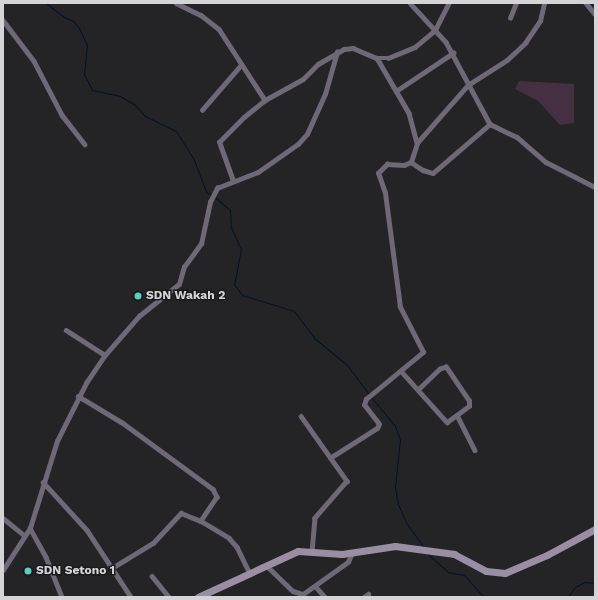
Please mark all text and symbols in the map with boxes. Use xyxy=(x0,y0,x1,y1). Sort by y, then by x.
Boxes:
place label: SDN Wakah 2 xyxy=(146,289,225,303)
marker: SDN Wakah 2 xyxy=(133,291,143,301)
place label: SDN Setono 1 xyxy=(36,564,115,578)
marker: SDN Setono 1 xyxy=(23,566,33,576)

